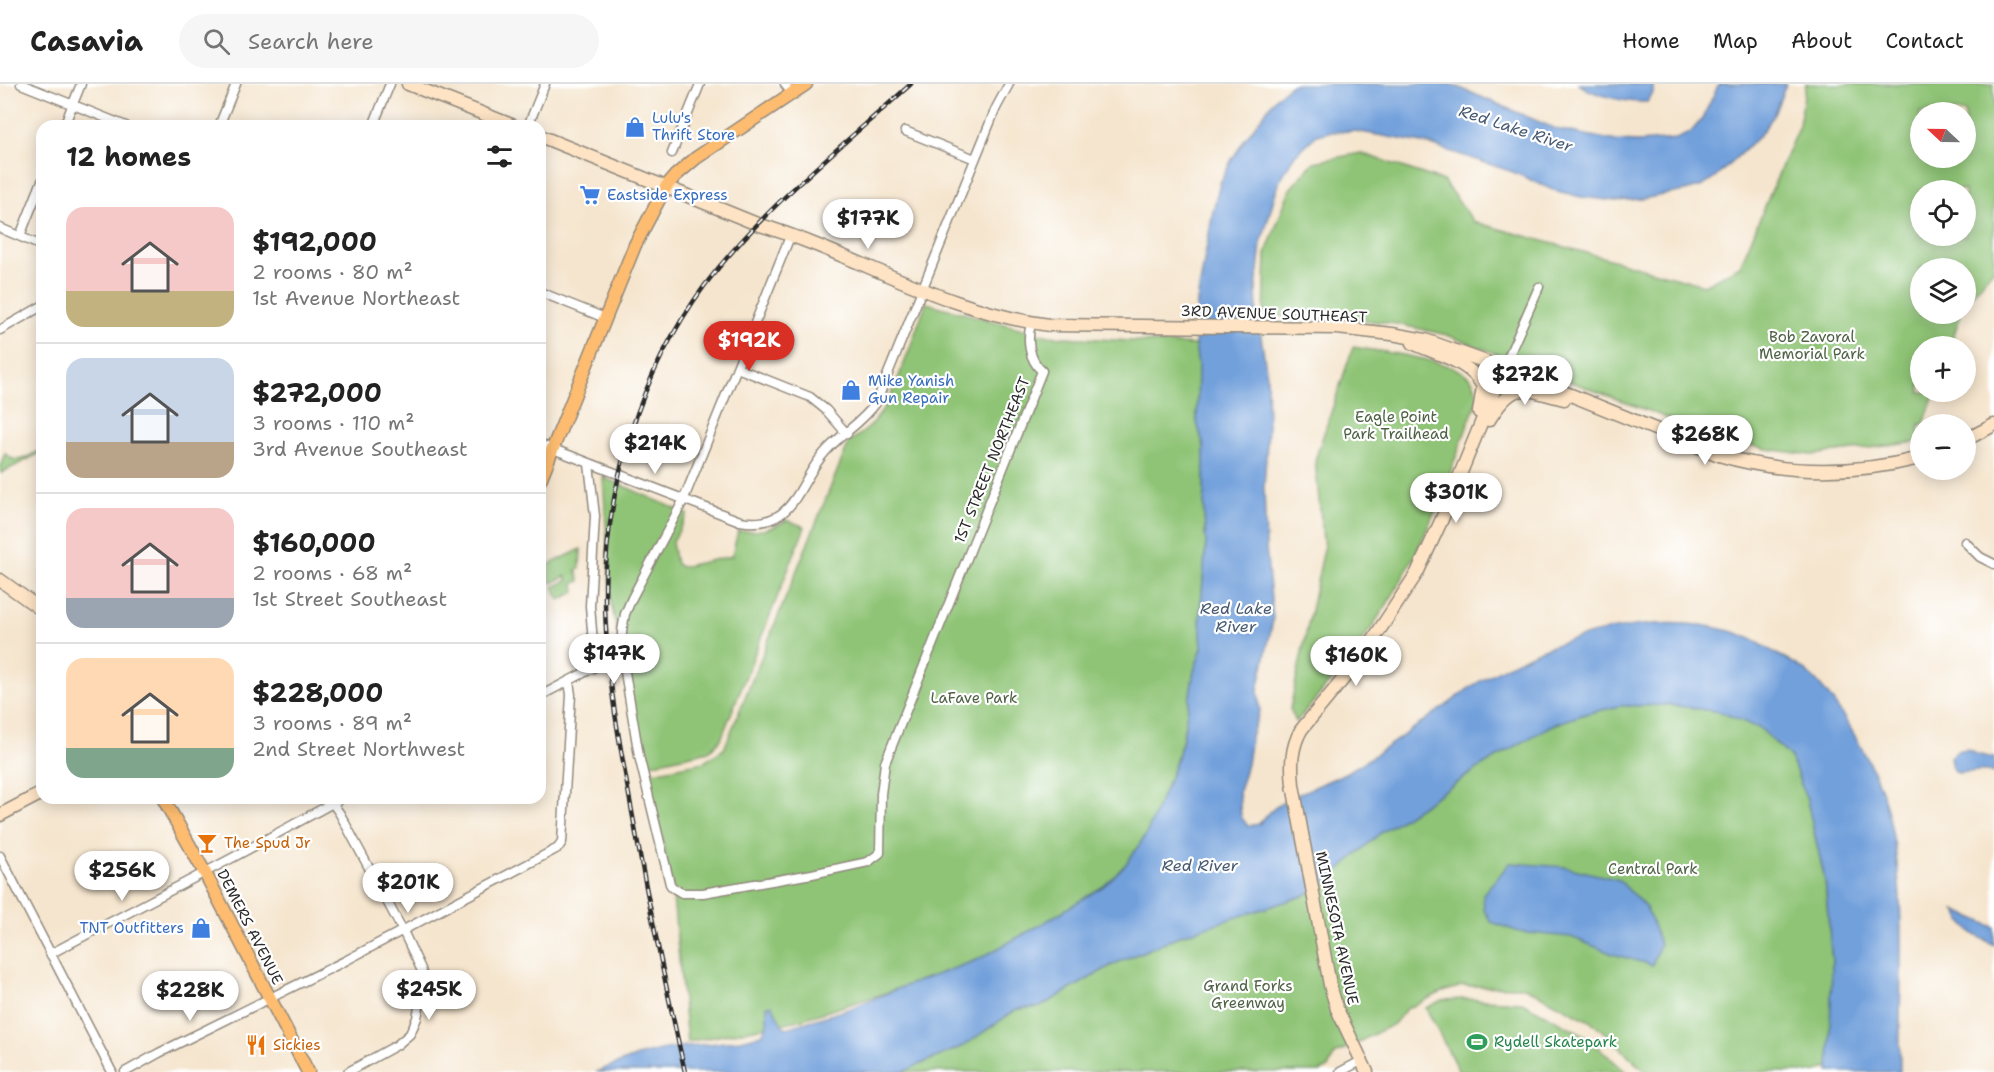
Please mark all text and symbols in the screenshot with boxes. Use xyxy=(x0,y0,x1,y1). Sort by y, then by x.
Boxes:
search box xyxy=(179,14,599,68)
text: Casavia xyxy=(30,22,143,60)
icon: search xyxy=(200,25,233,58)
text: Search here xyxy=(248,27,374,56)
text: Home xyxy=(1622,27,1680,55)
text: Map xyxy=(1713,27,1758,55)
text: About xyxy=(1791,27,1852,55)
text: Contact xyxy=(1885,27,1964,55)
water label: Red Lake River xyxy=(1456,100,1576,157)
north arrow xyxy=(1910,102,1976,168)
map controls xyxy=(1910,102,1976,480)
place label: Lulu's Thrift Store xyxy=(652,108,735,145)
shop icon: Lulu's Thrift Store xyxy=(623,115,647,139)
text: 12 homes xyxy=(66,139,191,174)
icon: filters xyxy=(483,140,516,173)
button: locate xyxy=(1910,180,1976,246)
supermarket icon: Eastside Express xyxy=(578,183,602,207)
place label: Eastside Express xyxy=(607,185,728,205)
pin: $177K xyxy=(826,199,910,250)
text: $177K xyxy=(837,205,900,231)
text: $192,000 xyxy=(252,224,377,259)
icon: home xyxy=(114,231,186,303)
button: layers xyxy=(1910,258,1976,324)
text: 2 rooms · 80 m² xyxy=(252,259,413,285)
text: 1st Avenue Northeast xyxy=(252,285,460,311)
street label: 3RD AVENUE SOUTHEAST xyxy=(1180,301,1368,327)
pin: $192K xyxy=(707,321,791,372)
text: $192K xyxy=(717,327,781,353)
park label: Bob Zavoral Memorial Park xyxy=(1759,327,1865,364)
button: + xyxy=(1910,336,1976,402)
pin: $272K xyxy=(1483,355,1567,406)
text: $272K xyxy=(1492,361,1558,387)
place label: Mike Yanish Gun Repair xyxy=(868,371,954,408)
street label: 1ST STREET NORTHEAST xyxy=(949,374,1035,546)
text: $272,000 xyxy=(252,375,382,410)
shop icon: Mike Yanish Gun Repair xyxy=(839,378,863,402)
icon: home xyxy=(114,382,186,454)
park label: Eagle Point Park Trailhead xyxy=(1343,407,1449,444)
text: 3 rooms · 110 m² xyxy=(252,410,415,436)
button: − xyxy=(1910,414,1976,480)
pin: $268K xyxy=(1663,415,1747,466)
text: $268K xyxy=(1671,421,1739,447)
pin: $214K xyxy=(613,424,697,475)
text: $214K xyxy=(624,430,686,456)
text: 3rd Avenue Southeast xyxy=(252,436,468,462)
pin: $301K xyxy=(1414,473,1498,524)
text: $301K xyxy=(1424,479,1488,505)
text: $160,000 xyxy=(252,525,376,560)
icon: home xyxy=(114,532,186,604)
text: 2 rooms · 68 m² xyxy=(252,560,412,586)
text: 1st Street Southeast xyxy=(252,586,447,612)
water label: Red Lake River xyxy=(1200,598,1272,637)
pin: $147K xyxy=(572,634,656,685)
pin: $160K xyxy=(1314,636,1398,687)
text: $147K xyxy=(583,640,645,666)
text: $160K xyxy=(1324,642,1388,668)
text: $228,000 xyxy=(252,675,383,710)
icon: home xyxy=(114,682,186,754)
park label: LaFave Park xyxy=(930,688,1018,708)
text: 3 rooms · 89 m² xyxy=(252,710,412,736)
text: 2nd Street Northwest xyxy=(252,736,465,762)
bar icon: The Spud Jr xyxy=(195,831,219,855)
place label: The Spud Jr xyxy=(224,833,311,853)
street label: MINNESOTA AVENUE xyxy=(1311,849,1363,1007)
pin: $256K xyxy=(80,851,164,902)
water label: Red River xyxy=(1162,855,1239,876)
text: $256K xyxy=(88,857,156,883)
park label: Central Park xyxy=(1608,859,1698,879)
pin: $201K xyxy=(366,863,450,914)
street label: DEMERS AVENUE xyxy=(212,866,288,988)
text: $201K xyxy=(376,869,440,895)
shop icon: TNT Outfitters xyxy=(189,916,213,940)
place label: TNT Outfitters xyxy=(79,918,184,938)
pin: $245K xyxy=(387,970,471,1021)
pin: $228K xyxy=(148,971,232,1022)
text: $245K xyxy=(396,976,462,1002)
park label: Grand Forks Greenway xyxy=(1203,976,1293,1013)
text: $228K xyxy=(156,977,224,1003)
sports icon: Rydell Skatepark xyxy=(1465,1030,1489,1054)
place label: Rydell Skatepark xyxy=(1494,1032,1617,1052)
restaurant icon: Sickies xyxy=(244,1033,268,1057)
place label: Sickies xyxy=(273,1035,321,1055)

